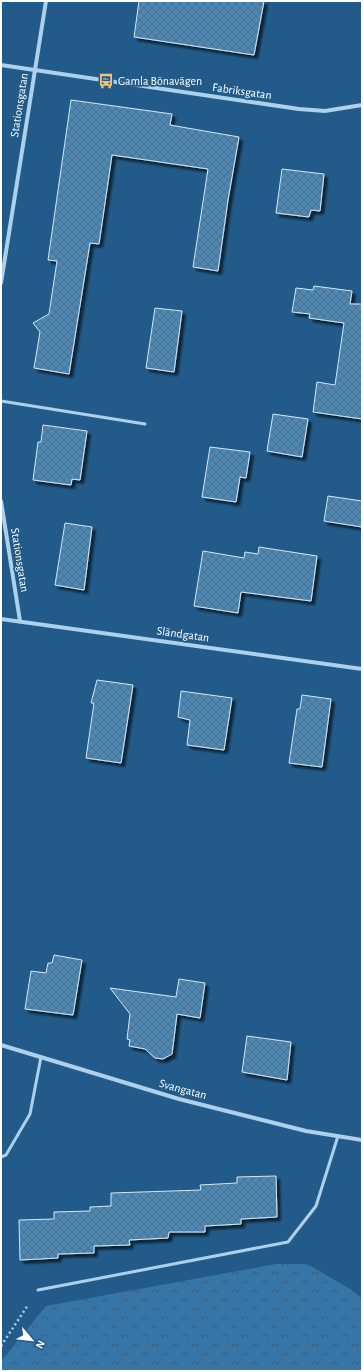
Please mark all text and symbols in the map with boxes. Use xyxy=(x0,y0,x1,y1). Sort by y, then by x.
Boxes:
street label: Stationsgatan xyxy=(8,72,30,138)
bus stop icon: Gamla Bönavägen xyxy=(97,72,115,90)
place label: Gamla Bönavägen xyxy=(118,75,202,87)
street label: Fabriksgatan xyxy=(212,81,272,101)
street label: Stationsgatan xyxy=(9,527,31,593)
street label: Sländgatan xyxy=(156,624,210,644)
street label: Svangatan xyxy=(158,1077,208,1101)
north arrow xyxy=(12,1320,52,1360)
text: N xyxy=(34,1338,47,1350)

